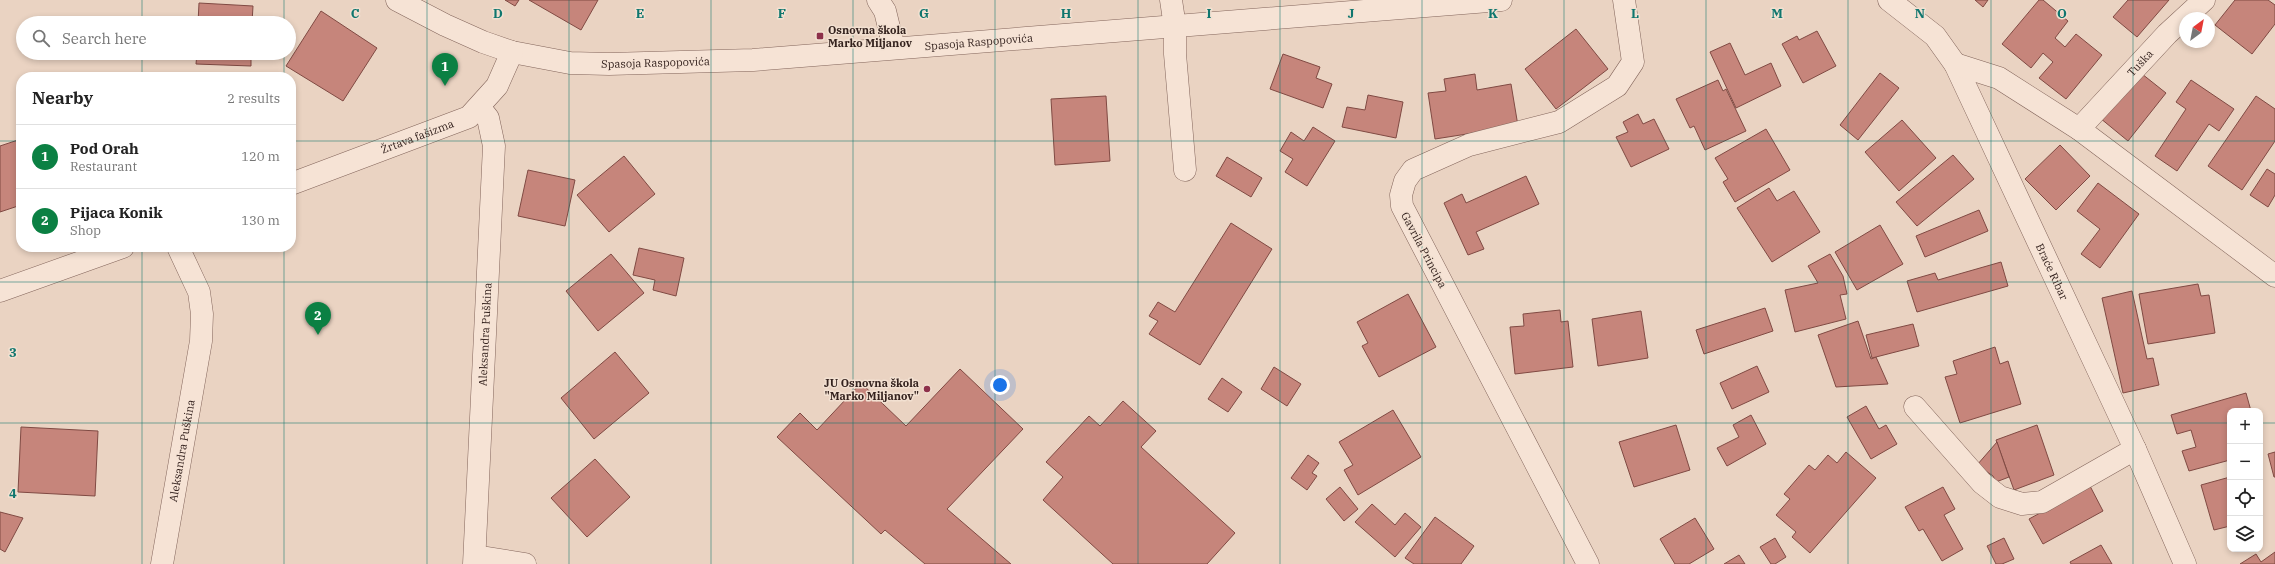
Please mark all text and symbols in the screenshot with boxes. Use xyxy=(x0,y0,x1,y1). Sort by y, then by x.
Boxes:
text: C xyxy=(351,5,360,22)
text: D xyxy=(493,5,503,22)
text: E xyxy=(636,5,644,22)
text: F xyxy=(778,5,786,22)
text: G xyxy=(919,5,929,22)
text: H xyxy=(1061,5,1072,22)
text: I xyxy=(1207,5,1212,22)
text: J xyxy=(1348,5,1355,22)
text: K xyxy=(1488,5,1498,22)
text: L xyxy=(1631,5,1639,22)
text: M xyxy=(1771,5,1783,22)
text: N xyxy=(1915,5,1925,22)
text: O xyxy=(2057,5,2067,22)
north arrow xyxy=(2179,12,2215,48)
search box xyxy=(16,16,296,60)
place label: Osnovna škola Marko Miljanov xyxy=(828,23,913,50)
icon: search xyxy=(30,27,52,49)
text: Search here xyxy=(62,29,147,48)
marker: Osnovna škola Marko Miljanov xyxy=(815,31,825,41)
street label: Spasoja Raspopovića xyxy=(924,31,1033,53)
street label: Tuška xyxy=(2124,47,2156,79)
pin: 1 xyxy=(432,53,458,86)
street label: Spasoja Raspopovića xyxy=(601,54,710,71)
text: Nearby xyxy=(32,87,93,109)
text: 2 results xyxy=(227,90,280,107)
street label: Žrtava fašizma xyxy=(379,116,456,157)
text: Pod Orah xyxy=(70,139,139,158)
text: 1 xyxy=(41,148,49,165)
text: 120 m xyxy=(241,148,280,165)
text: Restaurant xyxy=(70,158,137,175)
text: Pijaca Konik xyxy=(70,203,163,222)
street label: Gavrila Principa xyxy=(1398,210,1450,290)
text: 2 xyxy=(41,212,49,229)
text: 130 m xyxy=(241,212,280,229)
text: Shop xyxy=(70,222,101,239)
street label: Braće Ribar xyxy=(2033,241,2071,302)
street label: Aleksandra Puškina xyxy=(476,282,494,386)
pin: 2 xyxy=(305,302,331,335)
text: 3 xyxy=(9,344,17,361)
your location xyxy=(990,375,1010,395)
place label: JU Osnovna škola "Marko Miljanov" xyxy=(824,376,919,403)
marker: JU Osnovna škola "Marko Miljanov" xyxy=(922,384,932,394)
street label: Aleksandra Puškina xyxy=(166,398,198,503)
map controls xyxy=(2227,408,2263,552)
button: + xyxy=(2227,408,2263,444)
button: − xyxy=(2227,444,2263,480)
button: locate xyxy=(2227,480,2263,516)
text: 4 xyxy=(9,485,17,502)
button: layers xyxy=(2227,516,2263,552)

